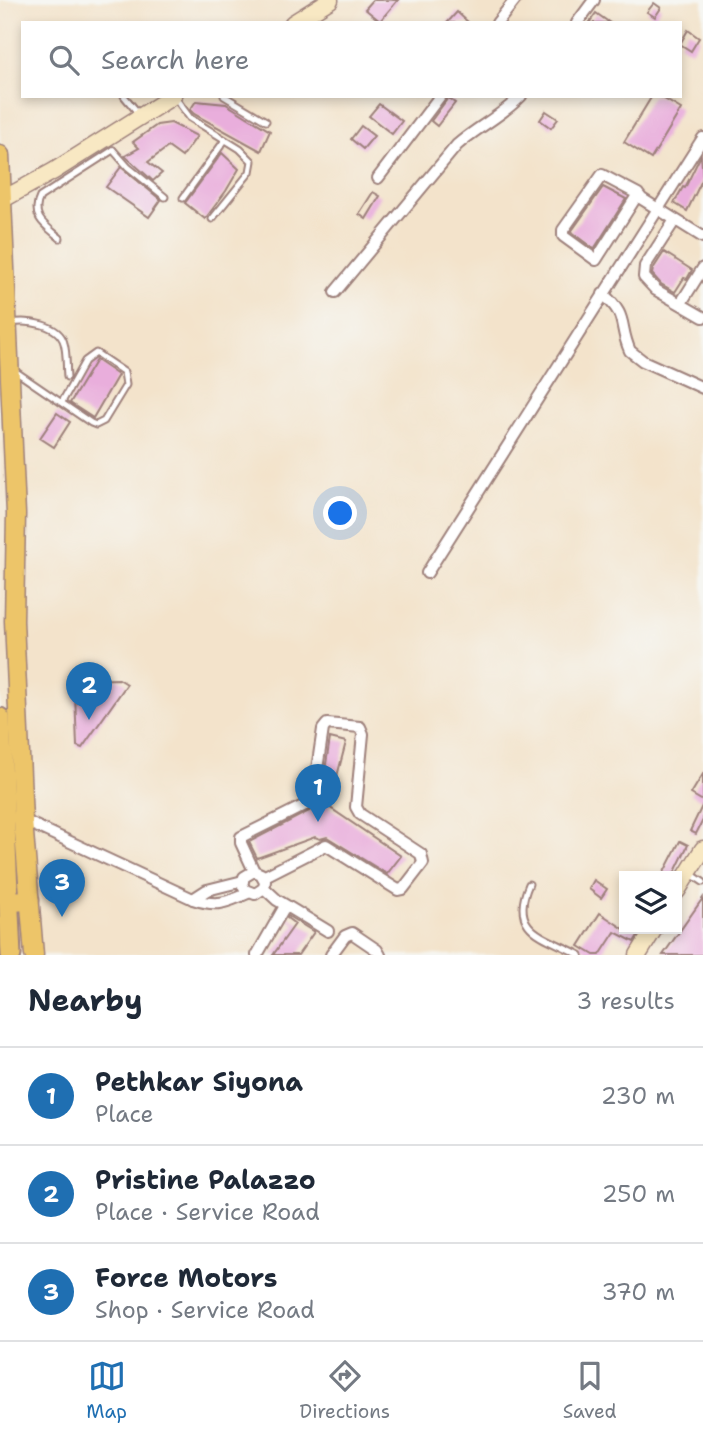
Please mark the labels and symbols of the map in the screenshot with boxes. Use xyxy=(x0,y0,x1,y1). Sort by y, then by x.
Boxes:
your location xyxy=(323,496,357,530)
pin: 2 xyxy=(66,662,112,720)
pin: 1 xyxy=(295,764,341,822)
pin: 3 xyxy=(39,859,85,917)

